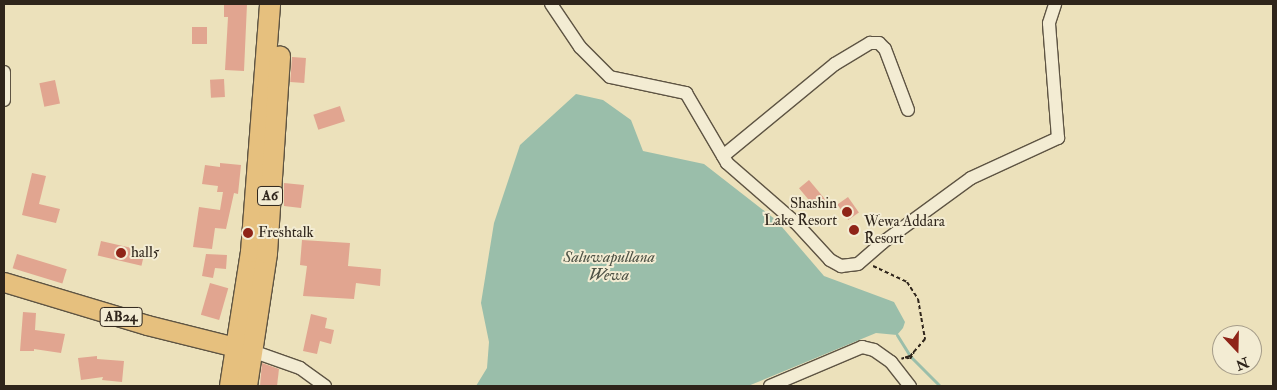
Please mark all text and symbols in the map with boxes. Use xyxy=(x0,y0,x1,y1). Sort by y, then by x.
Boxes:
road number: A6 xyxy=(256,185,284,208)
place label: Shashin Lake Resort xyxy=(764,194,837,229)
marker: Shashin Lake Resort xyxy=(841,206,853,218)
place label: Wewa Addara Resort xyxy=(864,212,945,247)
place label: Freshtalk xyxy=(258,224,314,242)
marker: Wewa Addara Resort xyxy=(848,224,860,236)
marker: Freshtalk xyxy=(242,227,254,239)
place label: hall5 xyxy=(131,244,159,262)
marker: hall5 xyxy=(115,247,127,259)
water label: Saluwapullana Wewa xyxy=(563,247,655,285)
road number: AB24 xyxy=(98,306,144,328)
north arrow xyxy=(1212,325,1262,375)
text: N xyxy=(1233,353,1251,374)

